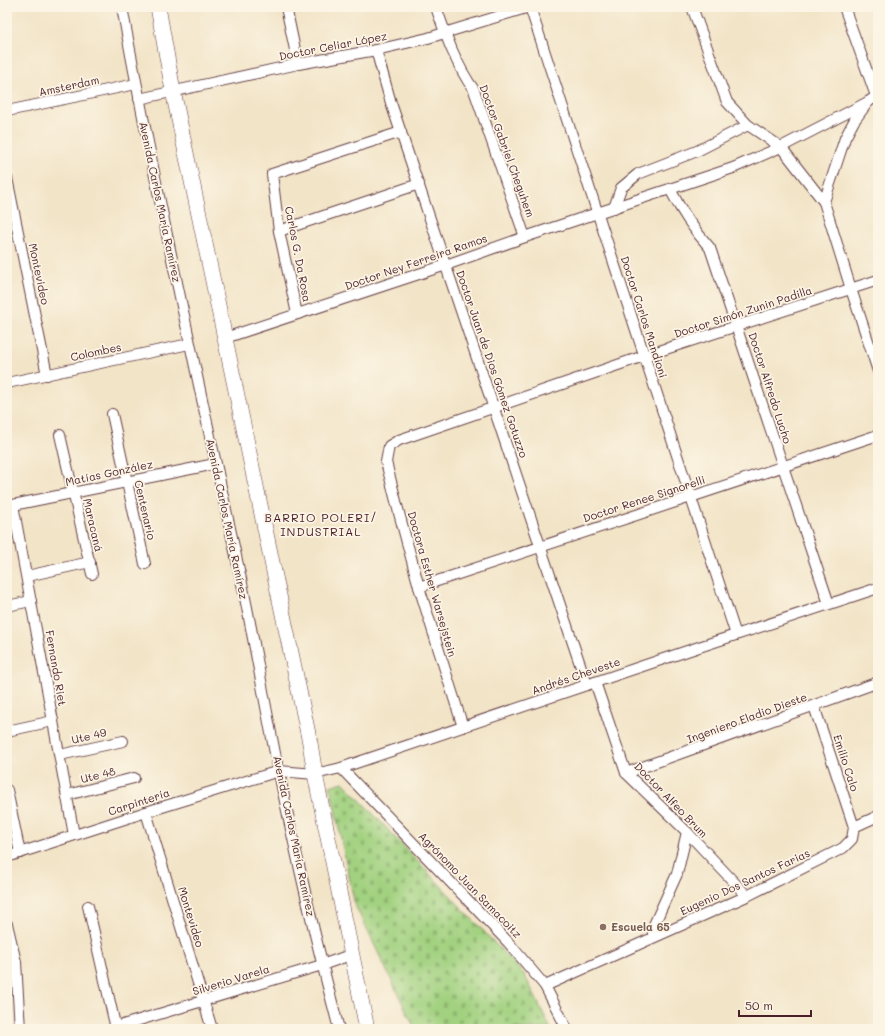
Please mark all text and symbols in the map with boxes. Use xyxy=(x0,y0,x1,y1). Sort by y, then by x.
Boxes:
street label: Doctor Celiar López xyxy=(278,28,388,63)
street label: Amsterdam xyxy=(37,72,101,99)
street label: Doctor Gabriel Cheguhem xyxy=(476,82,538,219)
street label: Avenida Carlos María Ramírez xyxy=(136,120,185,284)
street label: Carlos G. Da Rosa xyxy=(282,205,315,303)
street label: Doctor Ney Ferreira Ramos xyxy=(343,230,489,293)
street label: Montevideo xyxy=(26,242,53,306)
street label: Doctor Carlos Mandioni xyxy=(618,254,671,380)
street label: Doctor Juan de Dios Gómez Gotuzzo xyxy=(453,268,532,460)
street label: Doctor Simón Zunin Padilla xyxy=(672,282,814,341)
street label: Doctor Alfredo Lucho xyxy=(745,330,796,446)
street label: Colombes xyxy=(69,339,123,364)
street label: Avenida Carlos María Ramírez xyxy=(203,437,252,601)
street label: Matías González xyxy=(64,456,154,489)
street label: Doctor Renee Signorelli xyxy=(581,472,707,525)
street label: Centenario xyxy=(131,479,160,542)
street label: Maracaná xyxy=(80,497,107,553)
district label: BARRIO POLERI/ INDUSTRIAL xyxy=(264,509,378,539)
street label: Doctora Esther Warsejstein xyxy=(405,509,460,658)
street label: Fernando Riet xyxy=(42,629,71,707)
street label: Andrés Cheveste xyxy=(530,653,622,698)
street label: Ingeniero Eladio Dieste xyxy=(685,689,809,746)
street label: Ute 49 xyxy=(70,724,108,747)
street label: Emilio Calo xyxy=(830,733,863,793)
street label: Avenida Carlos María Ramírez xyxy=(270,754,319,918)
street label: Doctor Alfeo Brum xyxy=(631,759,711,841)
street label: Ute 48 xyxy=(79,763,117,786)
street label: Carpintería xyxy=(106,784,172,819)
street label: Agrónomo Juan Samacoitz xyxy=(416,828,525,941)
street label: Eugenio Dos Santos Farias xyxy=(678,845,812,918)
street label: Montevideo xyxy=(175,885,208,949)
place label: Escuela 65 xyxy=(611,919,670,934)
marker: Escuela 65 xyxy=(598,922,608,932)
street label: Silverio Varela xyxy=(191,961,271,998)
scale bar xyxy=(739,992,811,1018)
text: 50 m xyxy=(745,997,773,1013)

